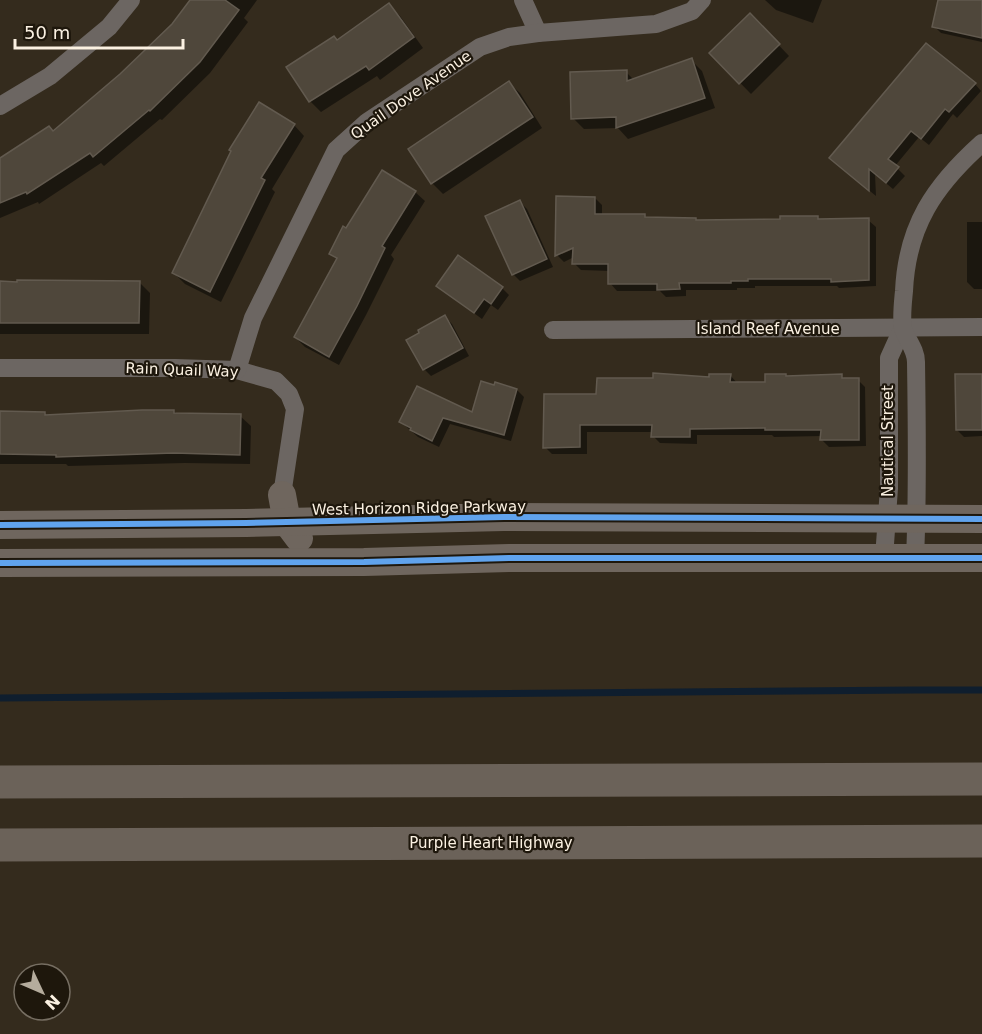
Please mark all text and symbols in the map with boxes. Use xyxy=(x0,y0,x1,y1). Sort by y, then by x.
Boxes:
scale bar xyxy=(15,12,183,50)
text: 50 m xyxy=(24,22,70,43)
street label: Quail Dove Avenue xyxy=(347,47,475,143)
street label: Island Reef Avenue xyxy=(696,320,840,338)
street label: Rain Quail Way xyxy=(125,359,239,381)
street label: Nautical Street xyxy=(879,385,897,497)
street label: West Horizon Ridge Parkway xyxy=(312,497,526,519)
street label: Purple Heart Highway xyxy=(409,834,573,852)
north arrow xyxy=(12,962,72,1022)
text: N xyxy=(41,991,64,1013)

